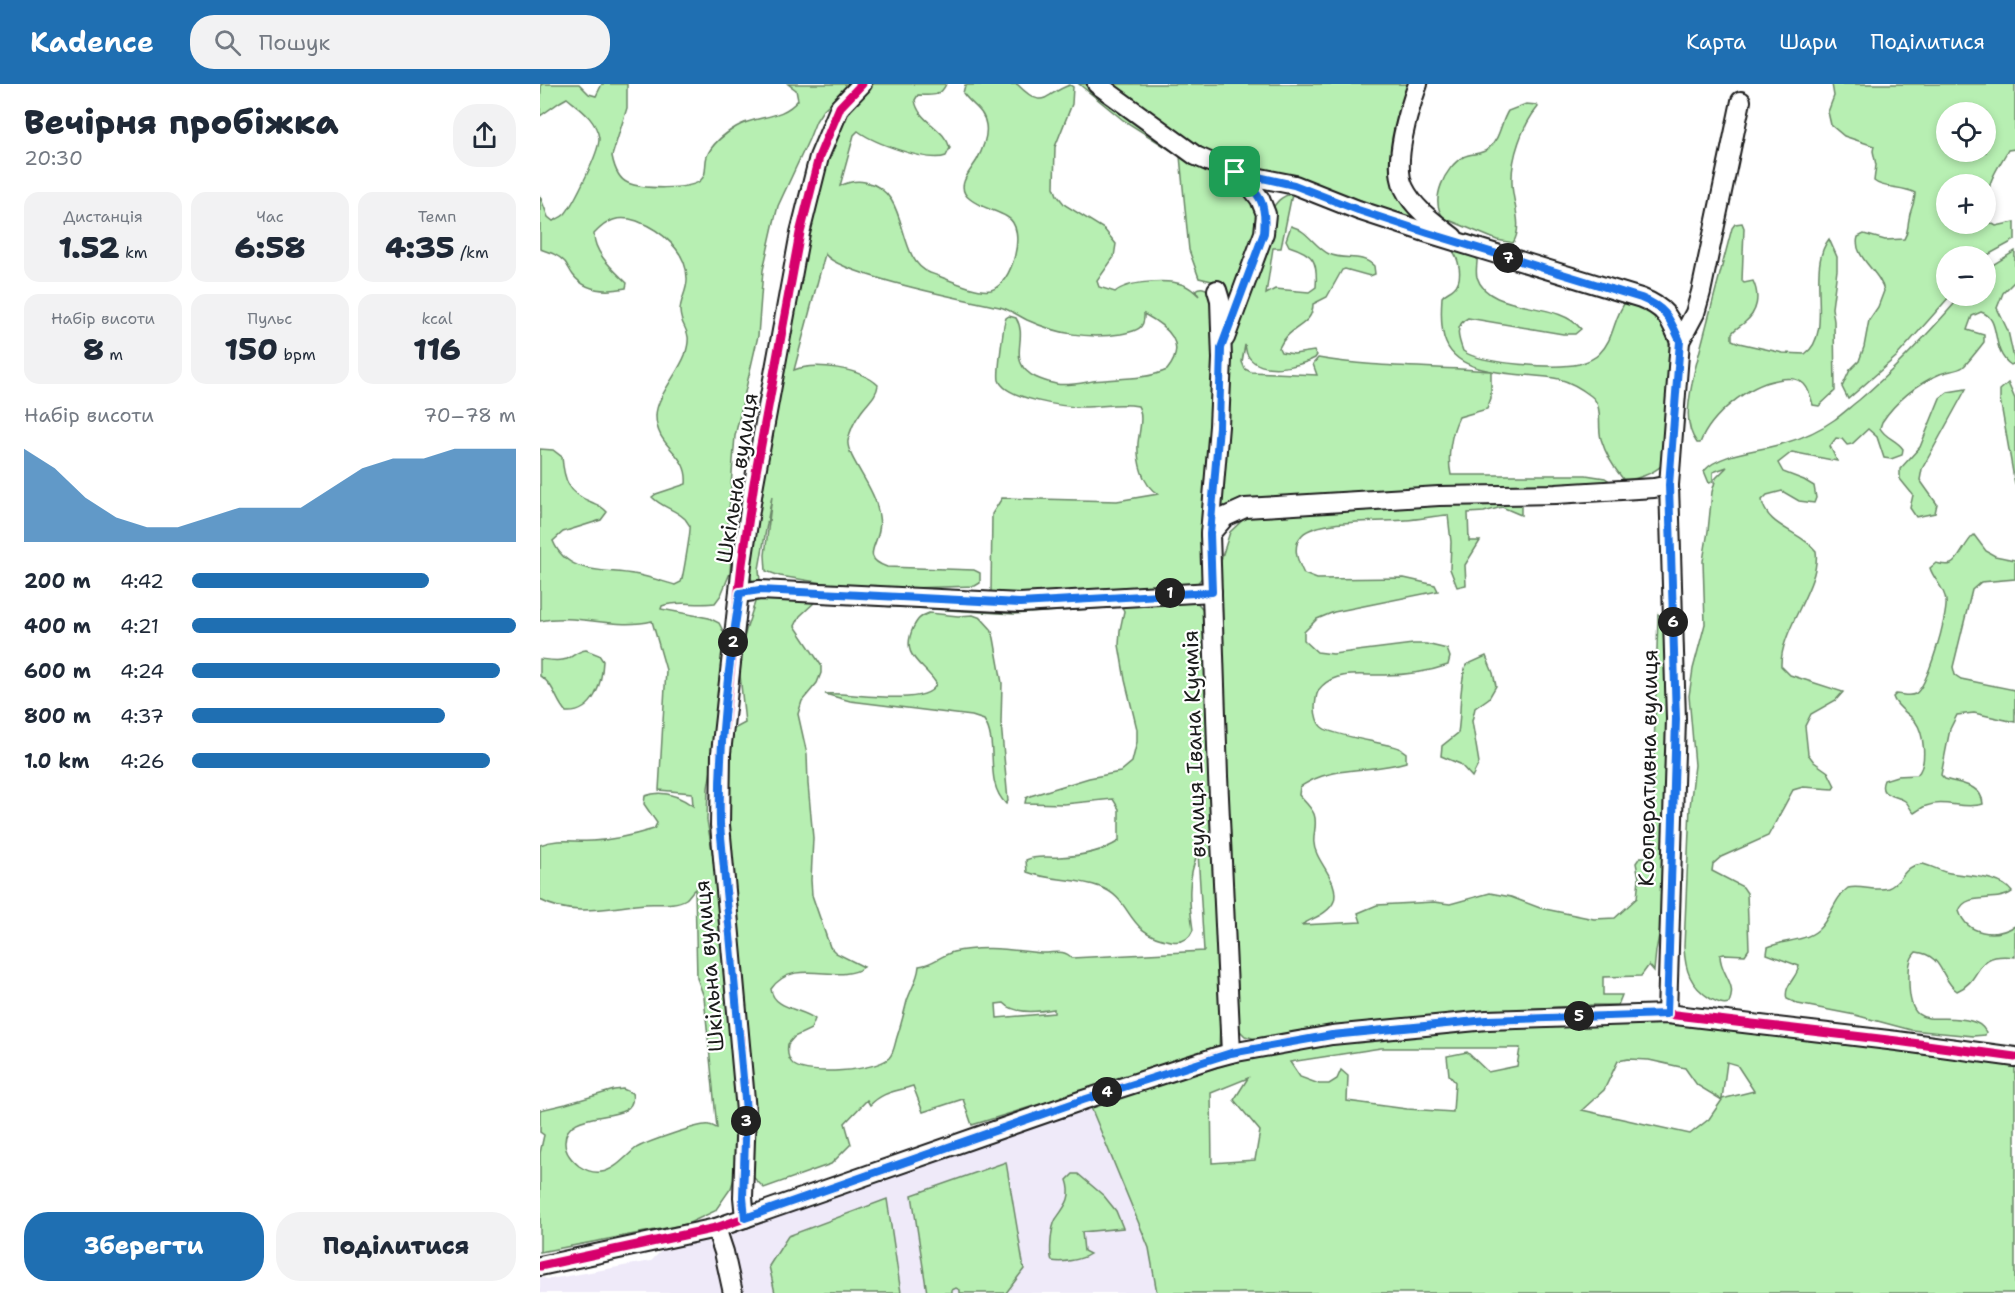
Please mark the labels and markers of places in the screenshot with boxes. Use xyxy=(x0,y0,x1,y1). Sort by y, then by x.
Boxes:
pin xyxy=(1209,146,1260,197)
pin: 7 xyxy=(1493,243,1523,273)
pin: 1 xyxy=(1155,578,1185,608)
pin: 6 xyxy=(1658,607,1688,637)
pin: 2 xyxy=(718,627,748,657)
pin: 5 xyxy=(1564,1001,1594,1031)
pin: 4 xyxy=(1092,1077,1122,1107)
pin: 3 xyxy=(731,1106,761,1136)

